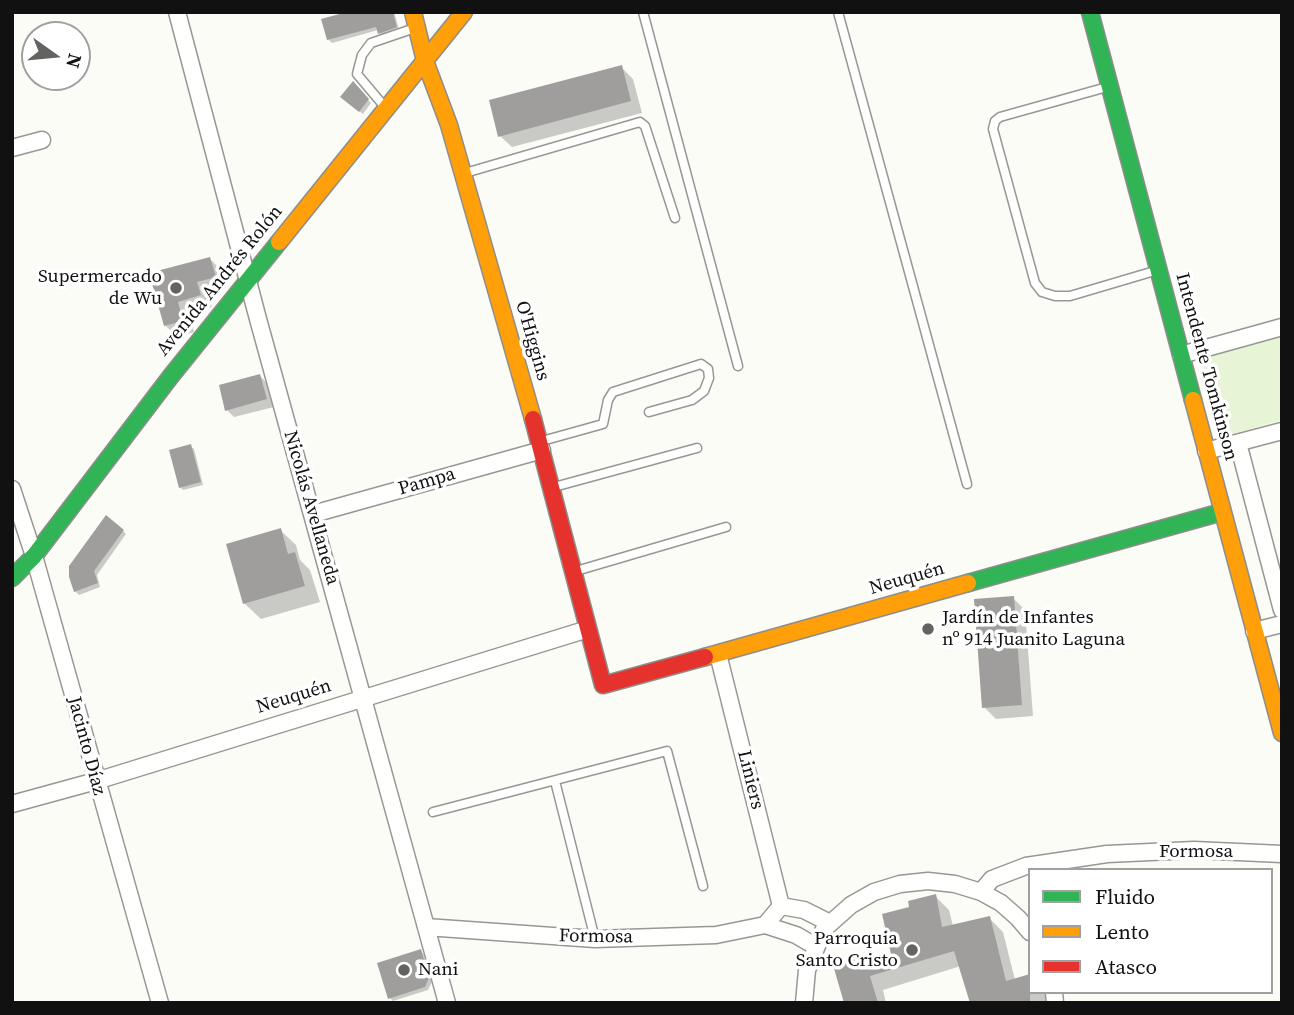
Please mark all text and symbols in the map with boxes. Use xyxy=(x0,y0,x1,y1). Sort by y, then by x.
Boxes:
north arrow xyxy=(21,21,91,91)
text: N xyxy=(60,51,89,71)
street label: Avenida Andrés Rolón xyxy=(152,201,288,361)
place label: Supermercado de Wu xyxy=(38,266,162,310)
street label: Intendente Tomkinson xyxy=(1170,271,1242,463)
marker: Supermercado de Wu xyxy=(168,280,184,296)
street label: O'Higgins xyxy=(510,298,554,384)
street label: Nicolás Avellaneda xyxy=(278,428,344,588)
street label: Pampa xyxy=(396,463,458,501)
street label: Neuquén xyxy=(867,557,947,601)
place label: Jardín de Infantes nº 914 Juanito Laguna xyxy=(942,607,1125,651)
marker: Jardín de Infantes nº 914 Juanito Laguna xyxy=(920,621,936,637)
street label: Neuquén xyxy=(254,675,334,719)
street label: Jacinto Díaz xyxy=(62,694,110,798)
street label: Liniers xyxy=(732,748,768,812)
street label: Formosa xyxy=(1159,841,1233,863)
legend xyxy=(1028,868,1273,994)
text: Fluido xyxy=(1095,882,1155,911)
text: Lento xyxy=(1095,917,1149,946)
street label: Formosa xyxy=(559,925,633,949)
place label: Parroquia Santo Cristo xyxy=(796,928,898,972)
marker: Parroquia Santo Cristo xyxy=(904,942,920,958)
text: Atasco xyxy=(1095,952,1157,981)
place label: Nani xyxy=(418,959,458,981)
marker: Nani xyxy=(396,962,412,978)

